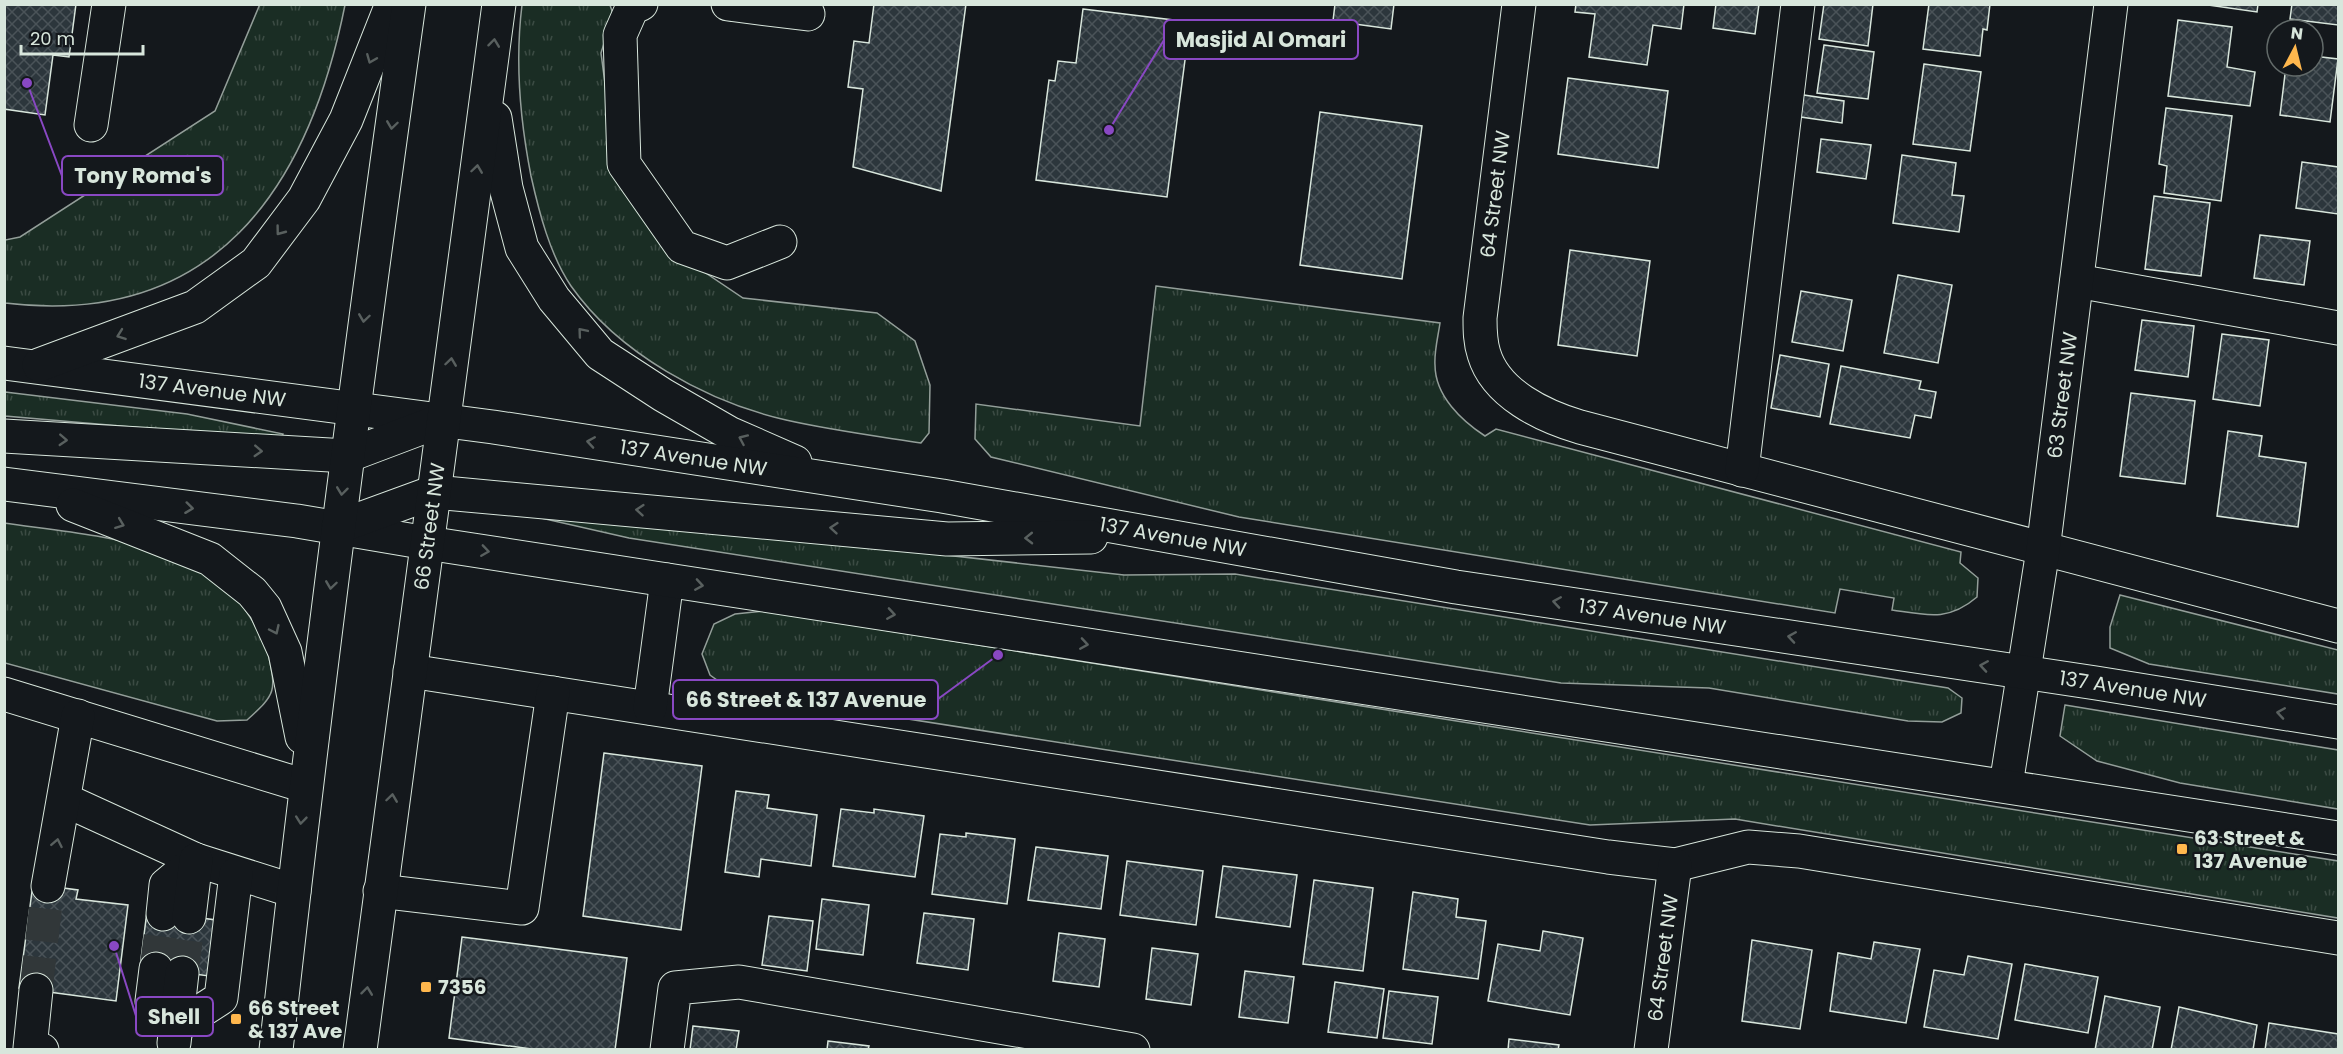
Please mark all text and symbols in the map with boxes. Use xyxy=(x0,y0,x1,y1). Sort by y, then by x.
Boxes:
scale bar xyxy=(21,18,142,56)
north arrow xyxy=(2265,18,2325,78)
callout: Masjid Al Omari xyxy=(1164,20,1358,59)
text: N xyxy=(2289,21,2304,46)
text: Masjid Al Omari xyxy=(1176,25,1346,54)
text: 20 m xyxy=(30,26,75,51)
one-way arrow xyxy=(487,39,500,48)
one-way arrow xyxy=(365,53,378,64)
one-way arrow xyxy=(386,120,398,129)
street label: 64 Street NW xyxy=(1473,128,1517,259)
callout: Tony Roma's xyxy=(62,156,223,195)
text: Tony Roma's xyxy=(74,161,212,190)
one-way arrow xyxy=(471,164,483,173)
one-way arrow xyxy=(276,224,287,235)
one-way arrow xyxy=(359,313,371,323)
one-way arrow xyxy=(116,328,127,341)
one-way arrow xyxy=(578,328,589,339)
street label: 63 Street NW xyxy=(2041,330,2084,460)
one-way arrow xyxy=(445,357,457,367)
street label: 137 Avenue NW xyxy=(137,367,288,414)
one-way arrow xyxy=(58,433,67,446)
street label: 137 Avenue NW xyxy=(618,433,769,483)
one-way arrow xyxy=(739,434,750,446)
one-way arrow xyxy=(586,436,595,448)
one-way arrow xyxy=(253,445,262,458)
street label: 66 Street NW xyxy=(407,461,452,592)
one-way arrow xyxy=(337,487,349,496)
one-way arrow xyxy=(184,501,193,513)
one-way arrow xyxy=(635,504,644,517)
street label: 137 Avenue NW xyxy=(1097,510,1249,564)
one-way arrow xyxy=(115,516,125,529)
one-way arrow xyxy=(830,522,839,535)
one-way arrow xyxy=(1024,532,1033,544)
one-way arrow xyxy=(481,545,490,557)
one-way arrow xyxy=(694,578,703,590)
one-way arrow xyxy=(325,580,338,589)
street label: 137 Avenue NW xyxy=(1577,592,1728,641)
one-way arrow xyxy=(1553,596,1562,608)
one-way arrow xyxy=(887,608,896,620)
one-way arrow xyxy=(267,624,279,635)
one-way arrow xyxy=(1787,632,1796,644)
one-way arrow xyxy=(1079,637,1089,649)
one-way arrow xyxy=(1980,661,1989,673)
street label: 137 Avenue NW xyxy=(2057,664,2209,715)
callout: 66 Street & 137 Avenue xyxy=(673,680,938,719)
text: 66 Street & 137 Avenue xyxy=(686,685,926,714)
one-way arrow xyxy=(2276,707,2286,720)
one-way arrow xyxy=(385,793,397,803)
one-way arrow xyxy=(295,816,308,825)
place label: 63 Street & 137 Avenue xyxy=(2194,824,2307,875)
one-way arrow xyxy=(50,838,63,848)
marker: 63 Street & 137 Avenue xyxy=(2175,842,2189,856)
street label: 64 Street NW xyxy=(1641,892,1685,1023)
place label: 7356 xyxy=(438,973,487,1001)
marker: 7356 xyxy=(419,980,433,994)
one-way arrow xyxy=(360,987,373,996)
place label: 66 Street & 137 Ave xyxy=(248,994,342,1045)
callout: Shell xyxy=(136,997,213,1036)
text: Shell xyxy=(148,1002,200,1031)
marker: 66 Street & 137 Ave xyxy=(229,1012,243,1026)

